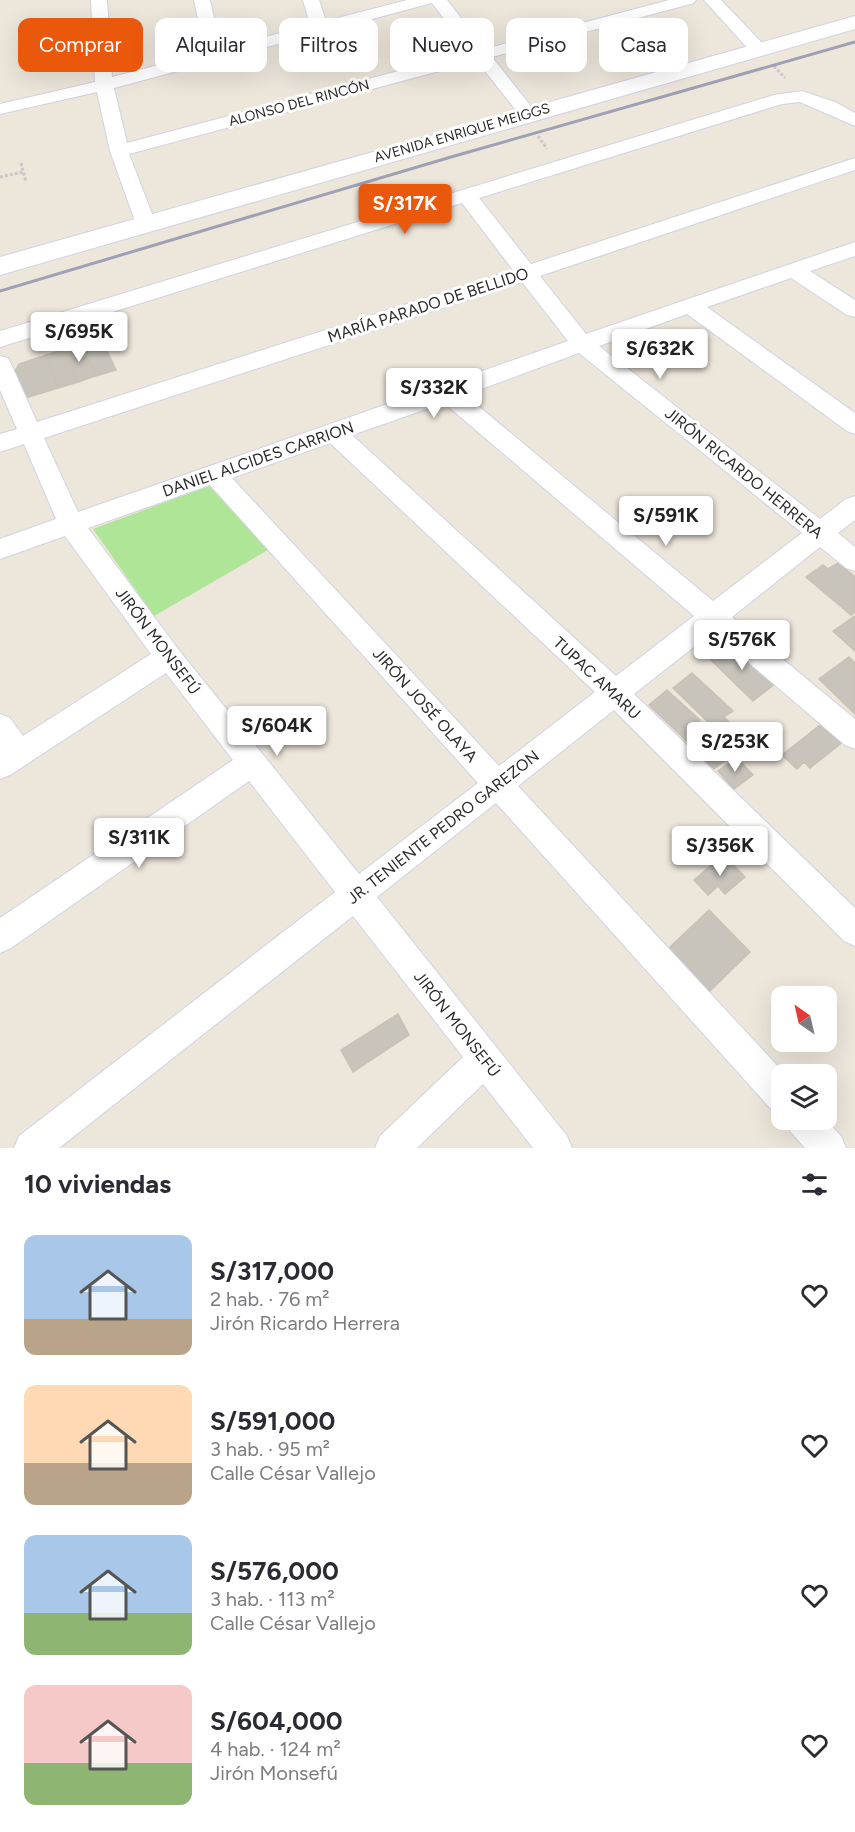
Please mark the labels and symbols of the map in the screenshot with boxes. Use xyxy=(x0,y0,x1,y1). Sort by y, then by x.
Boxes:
street label: ALONSO DEL RINCÓN xyxy=(227,76,371,130)
street label: AVENIDA ENRIQUE MEIGGS xyxy=(372,100,552,166)
pin: S/317K xyxy=(356,184,454,235)
street label: MARÍA PARADO DE BELLIDO xyxy=(325,264,531,346)
pin: S/695K xyxy=(30,312,128,363)
pin: S/632K xyxy=(611,329,709,380)
pin: S/332K xyxy=(385,368,483,419)
street label: JIRÓN RICARDO HERRERA xyxy=(661,404,827,543)
street label: DANIEL ALCIDES CARRION xyxy=(160,417,356,501)
pin: S/591K xyxy=(617,496,715,547)
street label: JIRÓN MONSEFÚ xyxy=(112,584,204,698)
pin: S/576K xyxy=(693,620,791,671)
street label: TUPAC AMARU xyxy=(550,633,644,723)
street label: JIRÓN JOSÉ OLAYA xyxy=(369,644,481,766)
pin: S/604K xyxy=(228,706,326,757)
pin: S/253K xyxy=(686,722,784,773)
street label: JR. TENIENTE PEDRO GAREZON xyxy=(343,746,543,908)
pin: S/311K xyxy=(90,818,188,869)
pin: S/356K xyxy=(671,826,769,877)
street label: JIRÓN MONSEFÚ xyxy=(410,967,504,1081)
north arrow xyxy=(771,986,837,1052)

